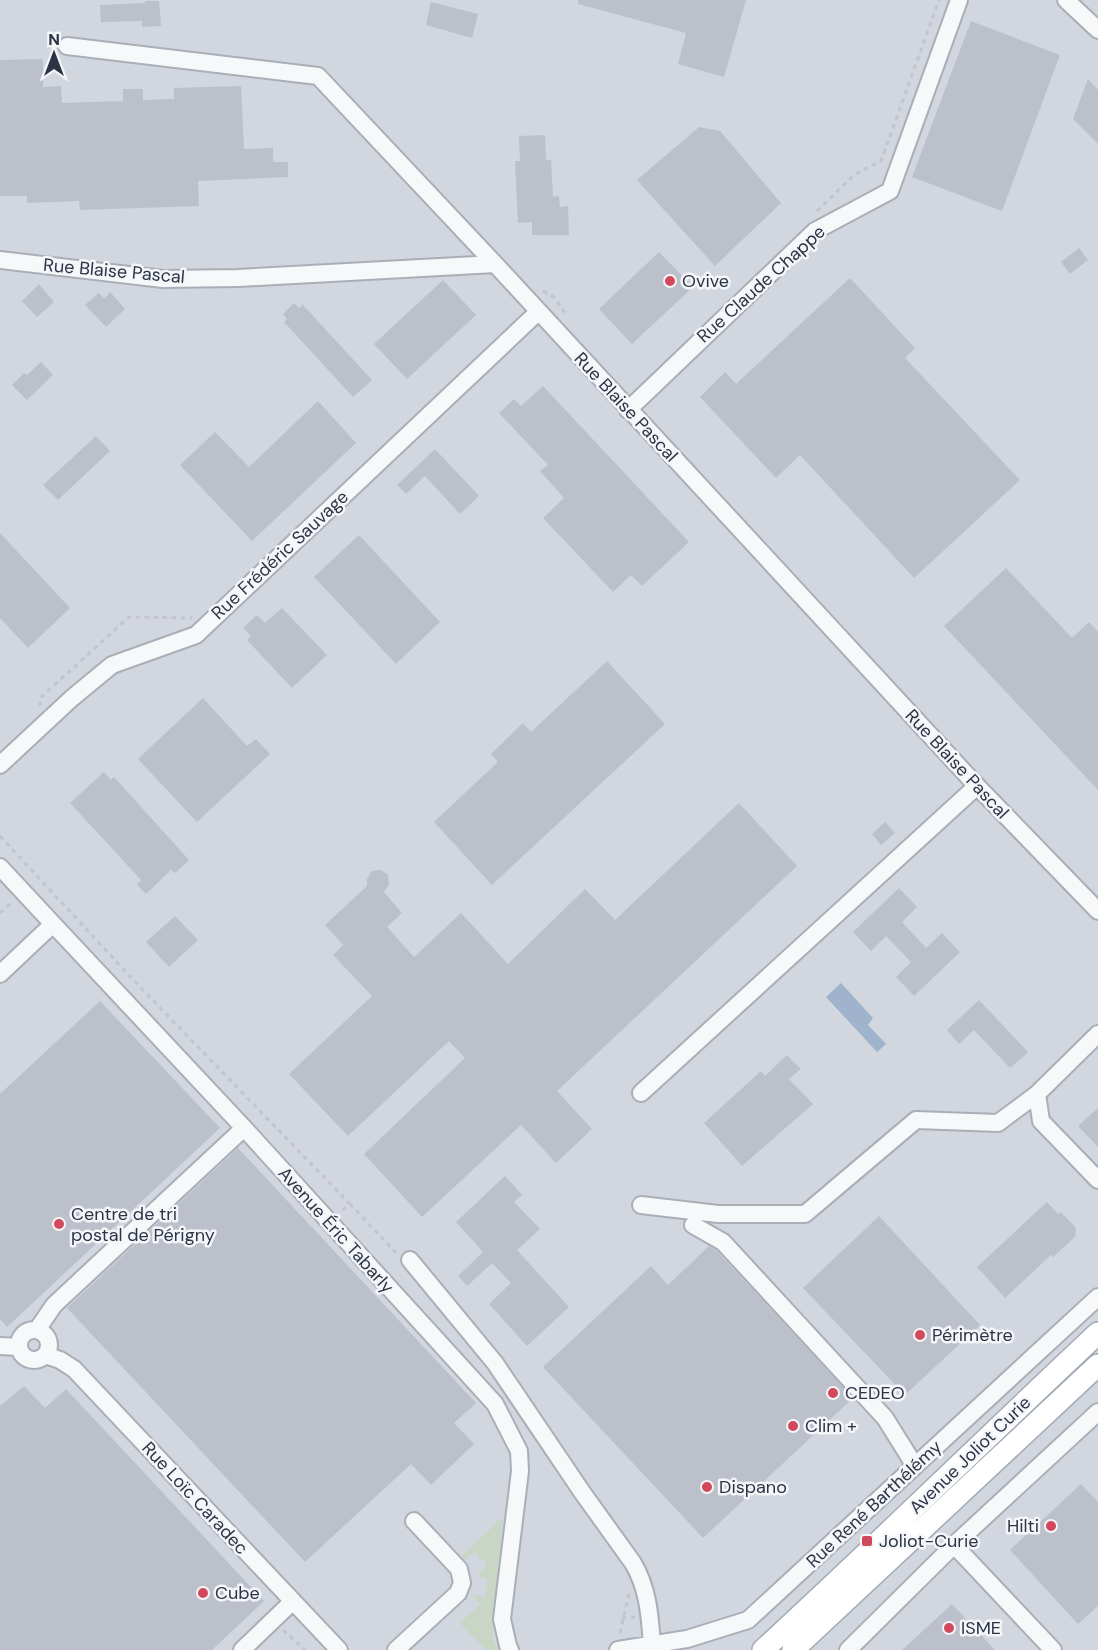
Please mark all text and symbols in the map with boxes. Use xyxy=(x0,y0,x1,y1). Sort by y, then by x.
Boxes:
north arrow xyxy=(24,24,84,84)
text: N xyxy=(48,29,60,50)
street label: Rue Claude Chappe xyxy=(692,220,830,348)
street label: Rue Blaise Pascal xyxy=(42,253,186,289)
place label: Ovive xyxy=(682,269,729,293)
marker: Ovive xyxy=(663,274,677,288)
street label: Rue Blaise Pascal xyxy=(569,347,683,467)
street label: Rue Frédéric Sauvage xyxy=(206,485,354,625)
street label: Rue Blaise Pascal xyxy=(900,704,1014,824)
street label: Avenue Éric Tabarly xyxy=(273,1162,399,1298)
place label: Centre de tri postal de Périgny xyxy=(71,1202,215,1247)
marker: Centre de tri postal de Périgny xyxy=(52,1217,66,1231)
place label: Périmètre xyxy=(932,1323,1013,1347)
marker: Périmètre xyxy=(913,1328,927,1342)
place label: CEDEO xyxy=(845,1381,905,1405)
marker: CEDEO xyxy=(826,1386,840,1400)
street label: Avenue Joliot Curie xyxy=(904,1391,1036,1519)
place label: Clim + xyxy=(805,1414,857,1438)
marker: Clim + xyxy=(786,1419,800,1433)
street label: Rue René Barthélémy xyxy=(801,1435,947,1573)
street label: Rue Loïc Caradec xyxy=(136,1436,254,1560)
place label: Dispano xyxy=(719,1475,787,1499)
marker: Dispano xyxy=(700,1480,714,1494)
place label: Hilti xyxy=(1007,1514,1039,1538)
marker: Hilti xyxy=(1044,1519,1058,1533)
place label: Joliot-Curie xyxy=(879,1529,979,1553)
marker: Joliot-Curie xyxy=(860,1534,874,1548)
place label: Cube xyxy=(215,1581,260,1605)
marker: Cube xyxy=(196,1586,210,1600)
place label: ISME xyxy=(961,1616,1001,1640)
marker: ISME xyxy=(942,1621,956,1635)

